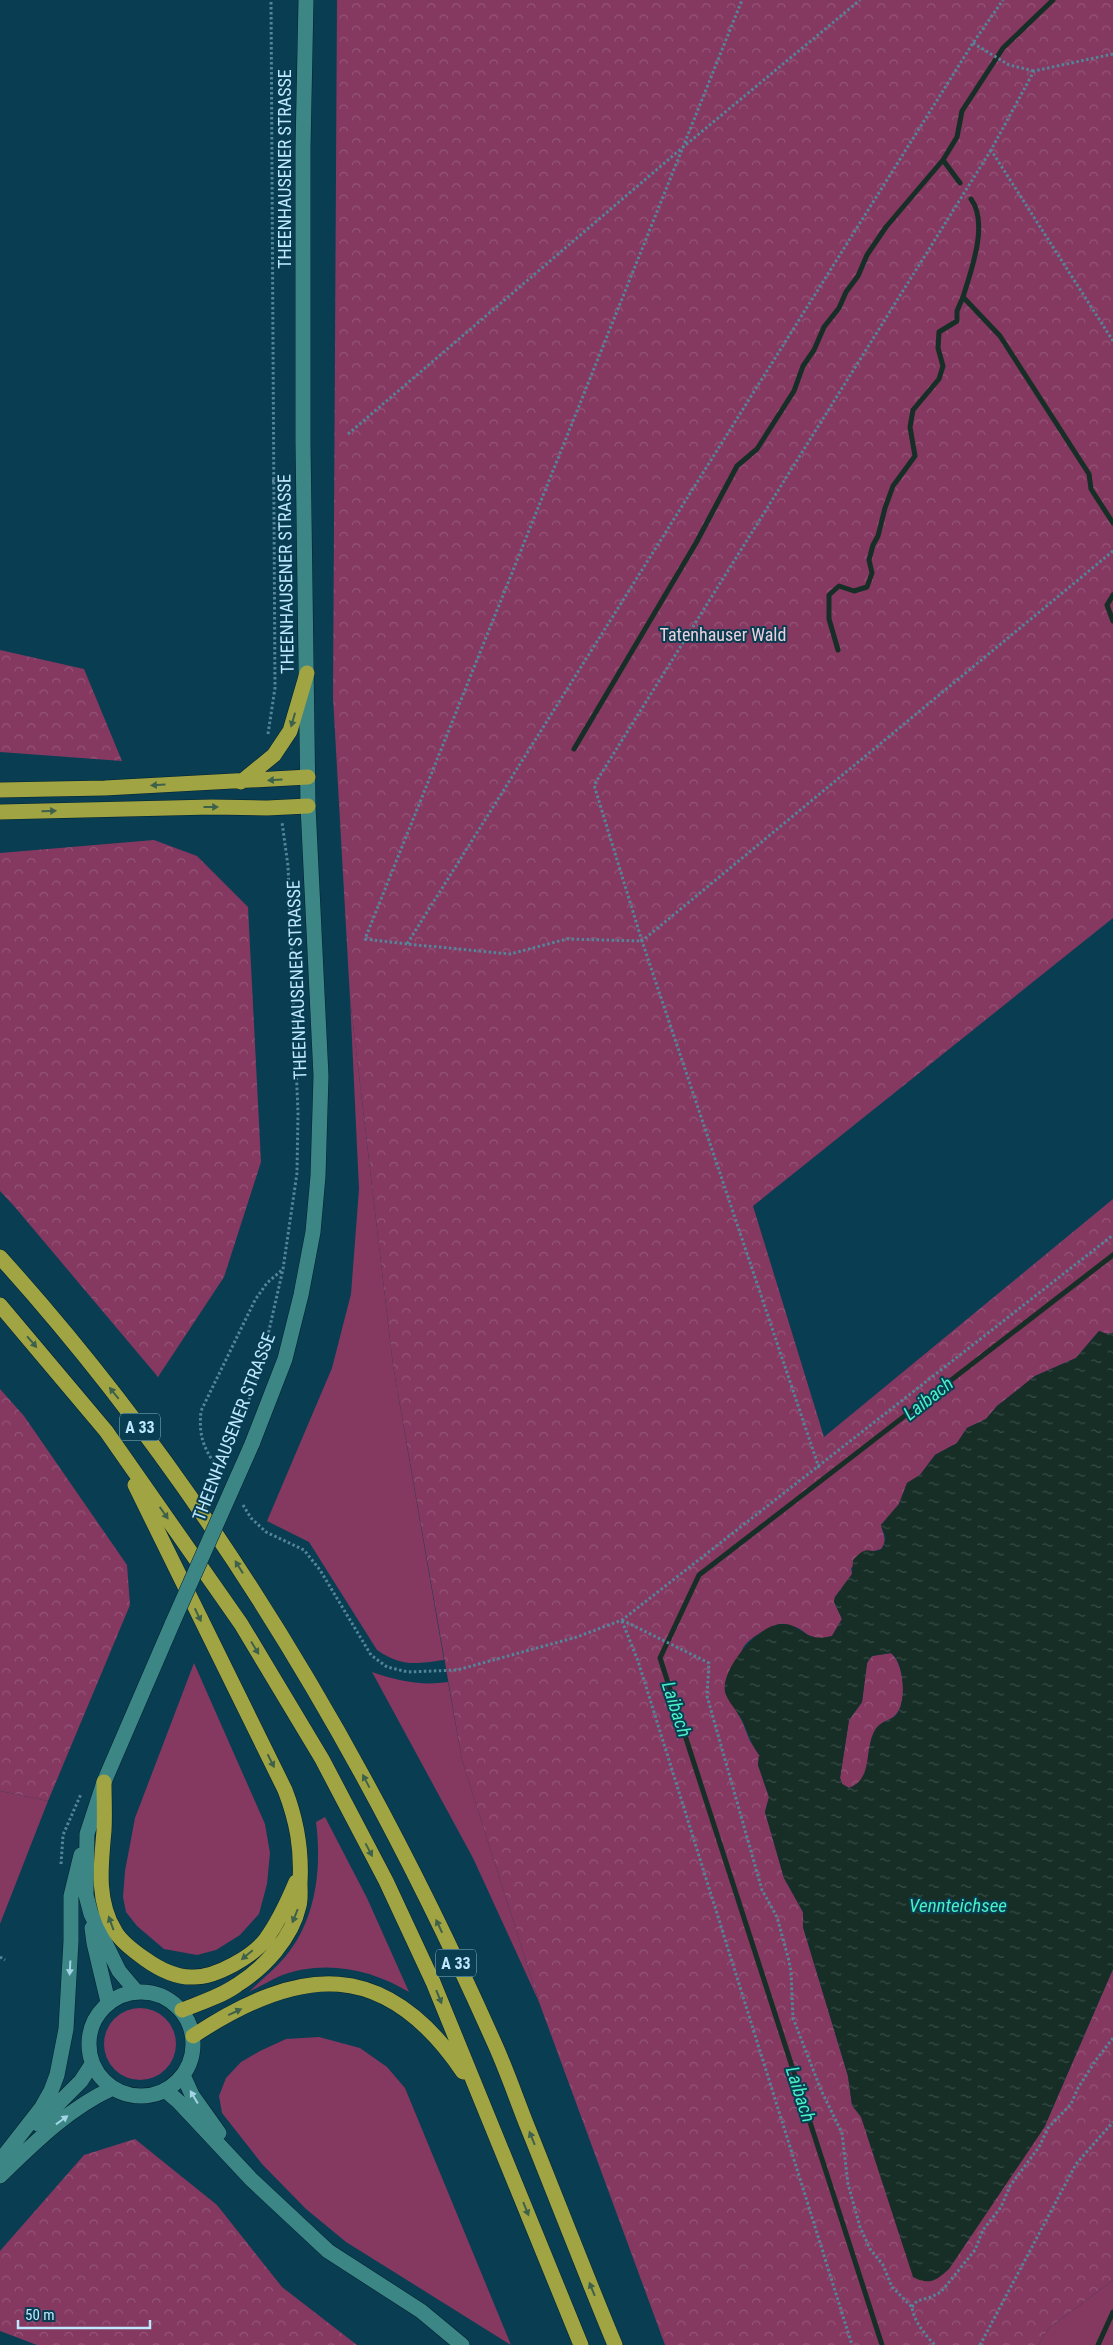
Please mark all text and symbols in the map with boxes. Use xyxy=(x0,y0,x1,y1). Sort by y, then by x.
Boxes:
street label: THEENHAUSENER STRASSE xyxy=(274,69,295,269)
street label: THEENHAUSENER STRASSE xyxy=(273,474,298,674)
park label: Tatenhauser Wald xyxy=(660,624,786,645)
one-way arrow xyxy=(289,713,297,728)
one-way arrow xyxy=(267,776,283,784)
one-way arrow xyxy=(149,782,165,790)
one-way arrow xyxy=(203,803,219,811)
one-way arrow xyxy=(41,806,57,814)
street label: THEENHAUSENER STRASSE xyxy=(283,880,310,1080)
street label: THEENHAUSENER STRASSE xyxy=(188,1330,279,1524)
one-way arrow xyxy=(26,1336,37,1349)
water label: Laibach xyxy=(899,1372,958,1425)
one-way arrow xyxy=(108,1387,119,1400)
road number: A 33 xyxy=(120,1414,160,1440)
one-way arrow xyxy=(159,1507,169,1520)
one-way arrow xyxy=(234,1561,244,1574)
one-way arrow xyxy=(195,1608,203,1622)
one-way arrow xyxy=(251,1641,260,1654)
water label: Laibach xyxy=(657,1678,696,1740)
one-way arrow xyxy=(267,1753,275,1768)
one-way arrow xyxy=(361,1774,370,1787)
one-way arrow xyxy=(365,1844,374,1857)
water label: Vennteichsee xyxy=(909,1894,1007,1917)
one-way arrow xyxy=(291,1909,299,1924)
one-way arrow xyxy=(107,1915,115,1930)
one-way arrow xyxy=(435,1919,443,1933)
one-way arrow xyxy=(242,1949,254,1961)
road number: A 33 xyxy=(436,1950,476,1976)
one-way arrow xyxy=(65,1961,73,1977)
one-way arrow xyxy=(435,1990,443,2005)
one-way arrow xyxy=(228,2008,242,2016)
water label: Laibach xyxy=(781,2063,820,2125)
one-way arrow xyxy=(190,2091,199,2104)
one-way arrow xyxy=(55,2115,69,2125)
one-way arrow xyxy=(528,2131,536,2146)
one-way arrow xyxy=(522,2202,530,2217)
one-way arrow xyxy=(588,2282,596,2297)
scale bar xyxy=(18,2298,150,2330)
text: 50 m xyxy=(25,2306,55,2324)

